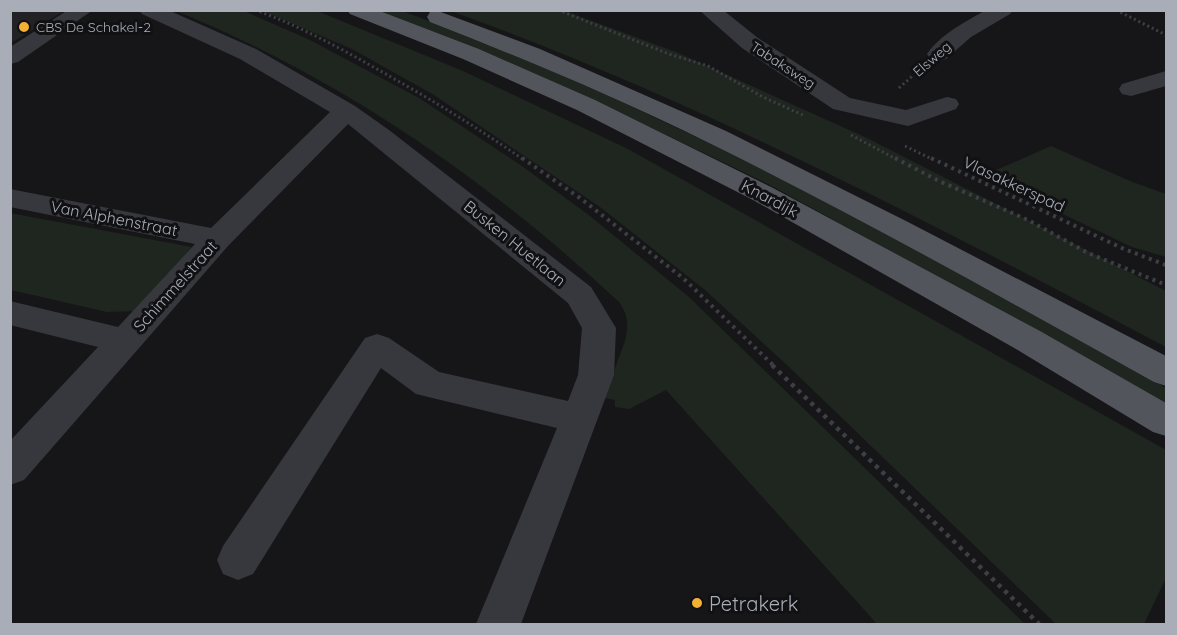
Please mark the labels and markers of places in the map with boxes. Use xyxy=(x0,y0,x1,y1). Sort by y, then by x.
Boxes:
place label: CBS De Schakel-2 xyxy=(36,18,151,36)
marker: CBS De Schakel-2 xyxy=(17,20,31,34)
place label: Petrakerk xyxy=(709,591,798,616)
marker: Petrakerk xyxy=(690,596,704,610)

